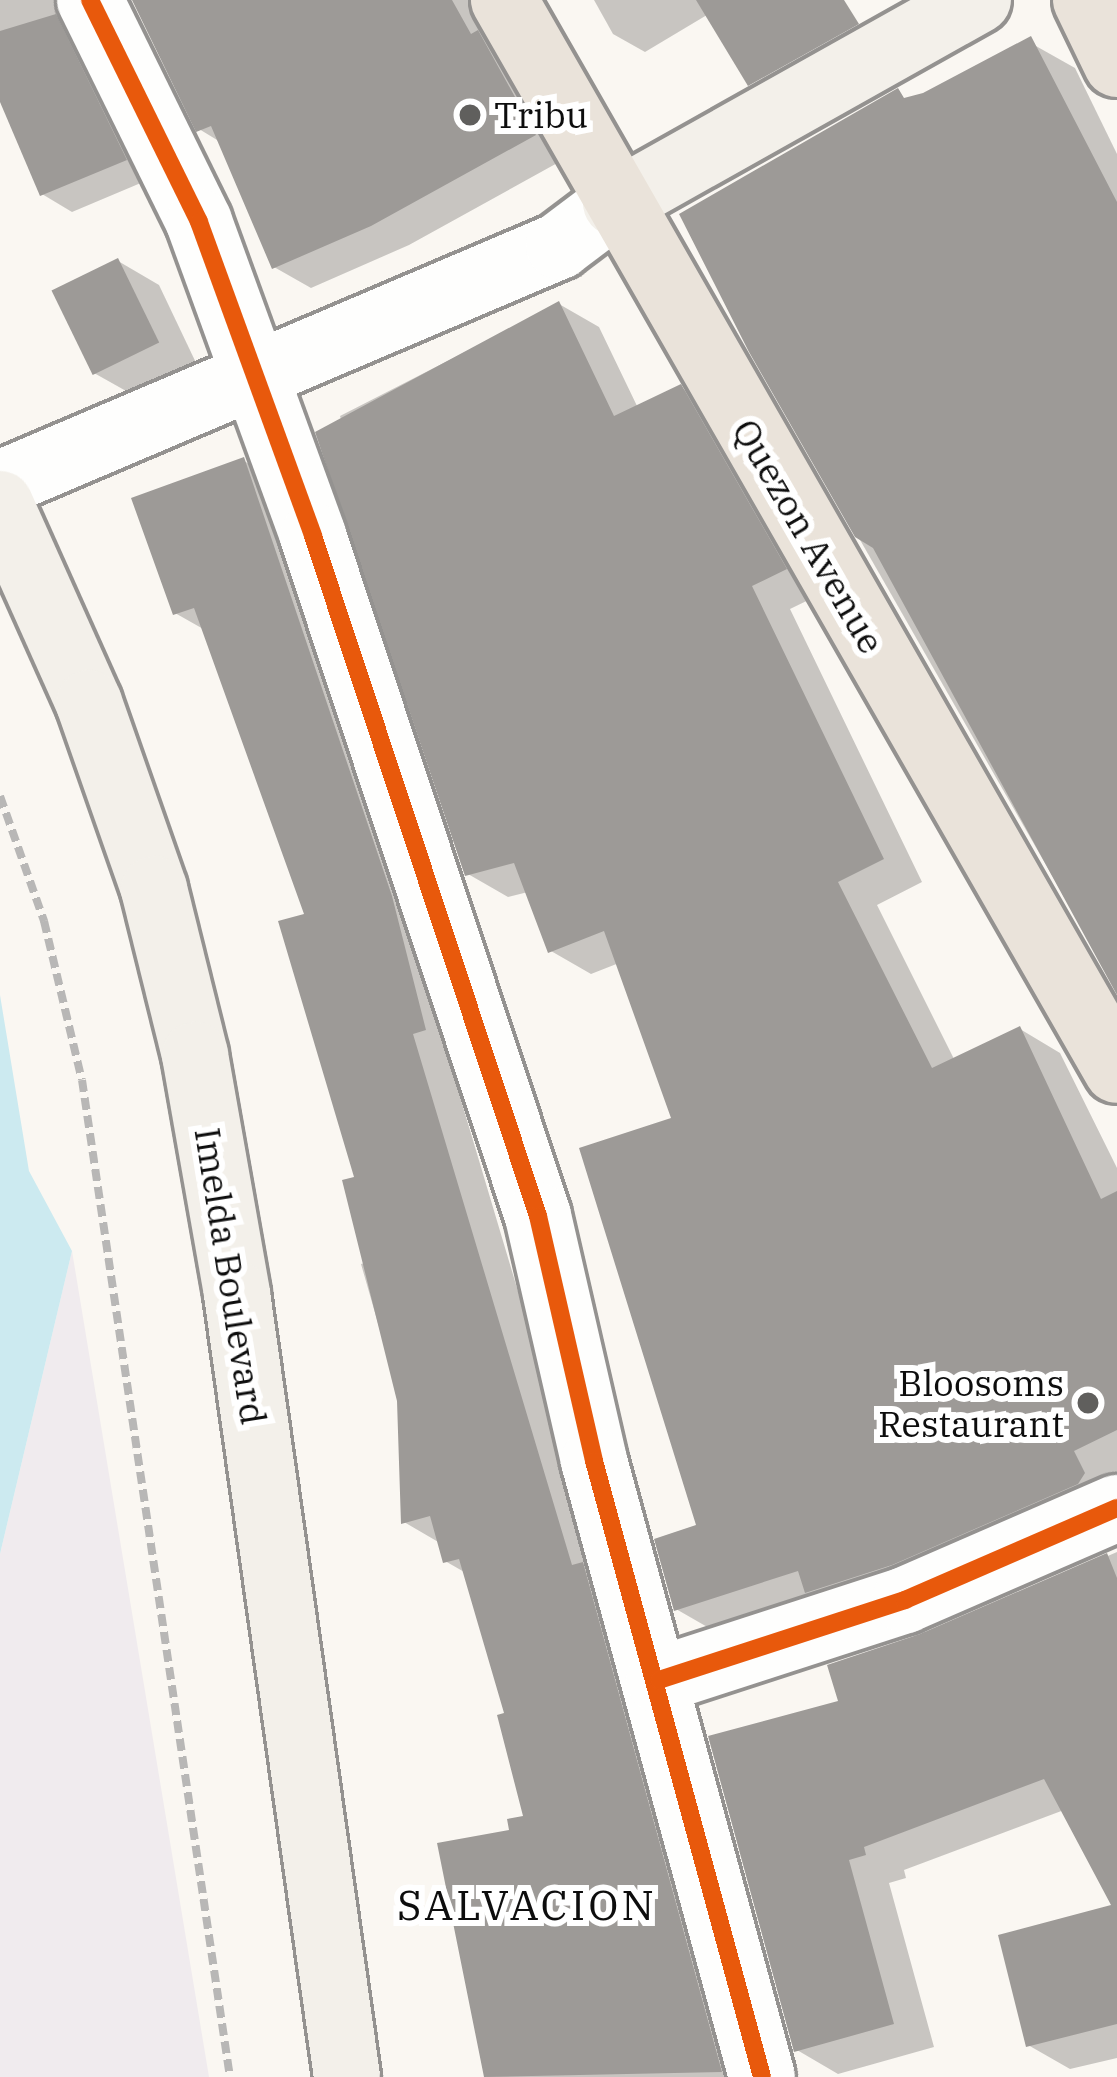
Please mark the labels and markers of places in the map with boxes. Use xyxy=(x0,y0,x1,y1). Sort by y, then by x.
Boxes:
place label: Tribu xyxy=(494,93,588,137)
marker: Tribu xyxy=(457,102,483,128)
place label: Bloosoms Restaurant xyxy=(878,1360,1064,1445)
marker: Bloosoms Restaurant xyxy=(1075,1390,1101,1416)

